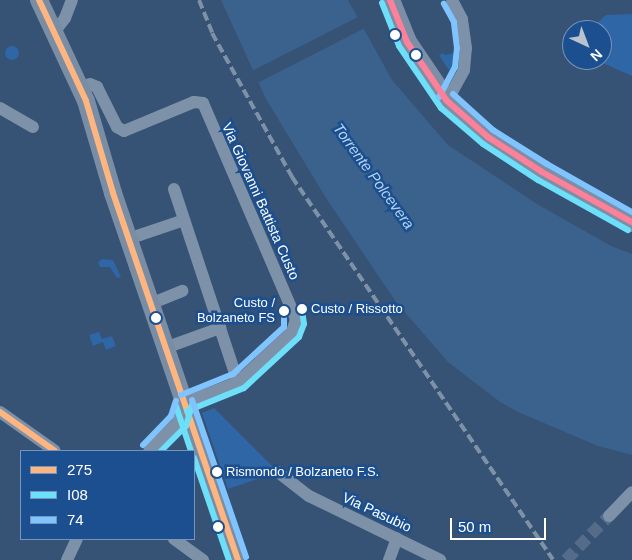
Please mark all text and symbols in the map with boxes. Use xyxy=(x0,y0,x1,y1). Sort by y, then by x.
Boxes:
north arrow xyxy=(562,20,612,70)
unlabelled marker xyxy=(390,30,400,40)
text: N xyxy=(587,46,606,65)
unlabelled marker xyxy=(411,50,421,60)
street label: Via Giovanni Battista Custo xyxy=(219,120,303,282)
water label: Torrente Polcevera xyxy=(330,120,418,232)
place label: Custo / Bolzaneto FS xyxy=(197,296,275,327)
place label: Custo / Rissotto xyxy=(311,301,403,317)
marker: Custo / Rissotto xyxy=(297,304,307,314)
marker: Custo / Bolzaneto FS xyxy=(279,306,289,316)
unlabelled marker xyxy=(151,313,161,323)
legend xyxy=(20,450,195,540)
text: 275 xyxy=(67,461,92,478)
place label: Rismondo / Bolzaneto F.S. xyxy=(226,464,379,480)
marker: Rismondo / Bolzaneto F.S. xyxy=(212,467,222,477)
text: I08 xyxy=(67,486,88,503)
street label: Via Pasubio xyxy=(340,489,414,535)
scale bar xyxy=(452,508,548,540)
text: 74 xyxy=(67,511,84,528)
text: 50 m xyxy=(458,518,491,535)
unlabelled marker xyxy=(213,522,223,532)

